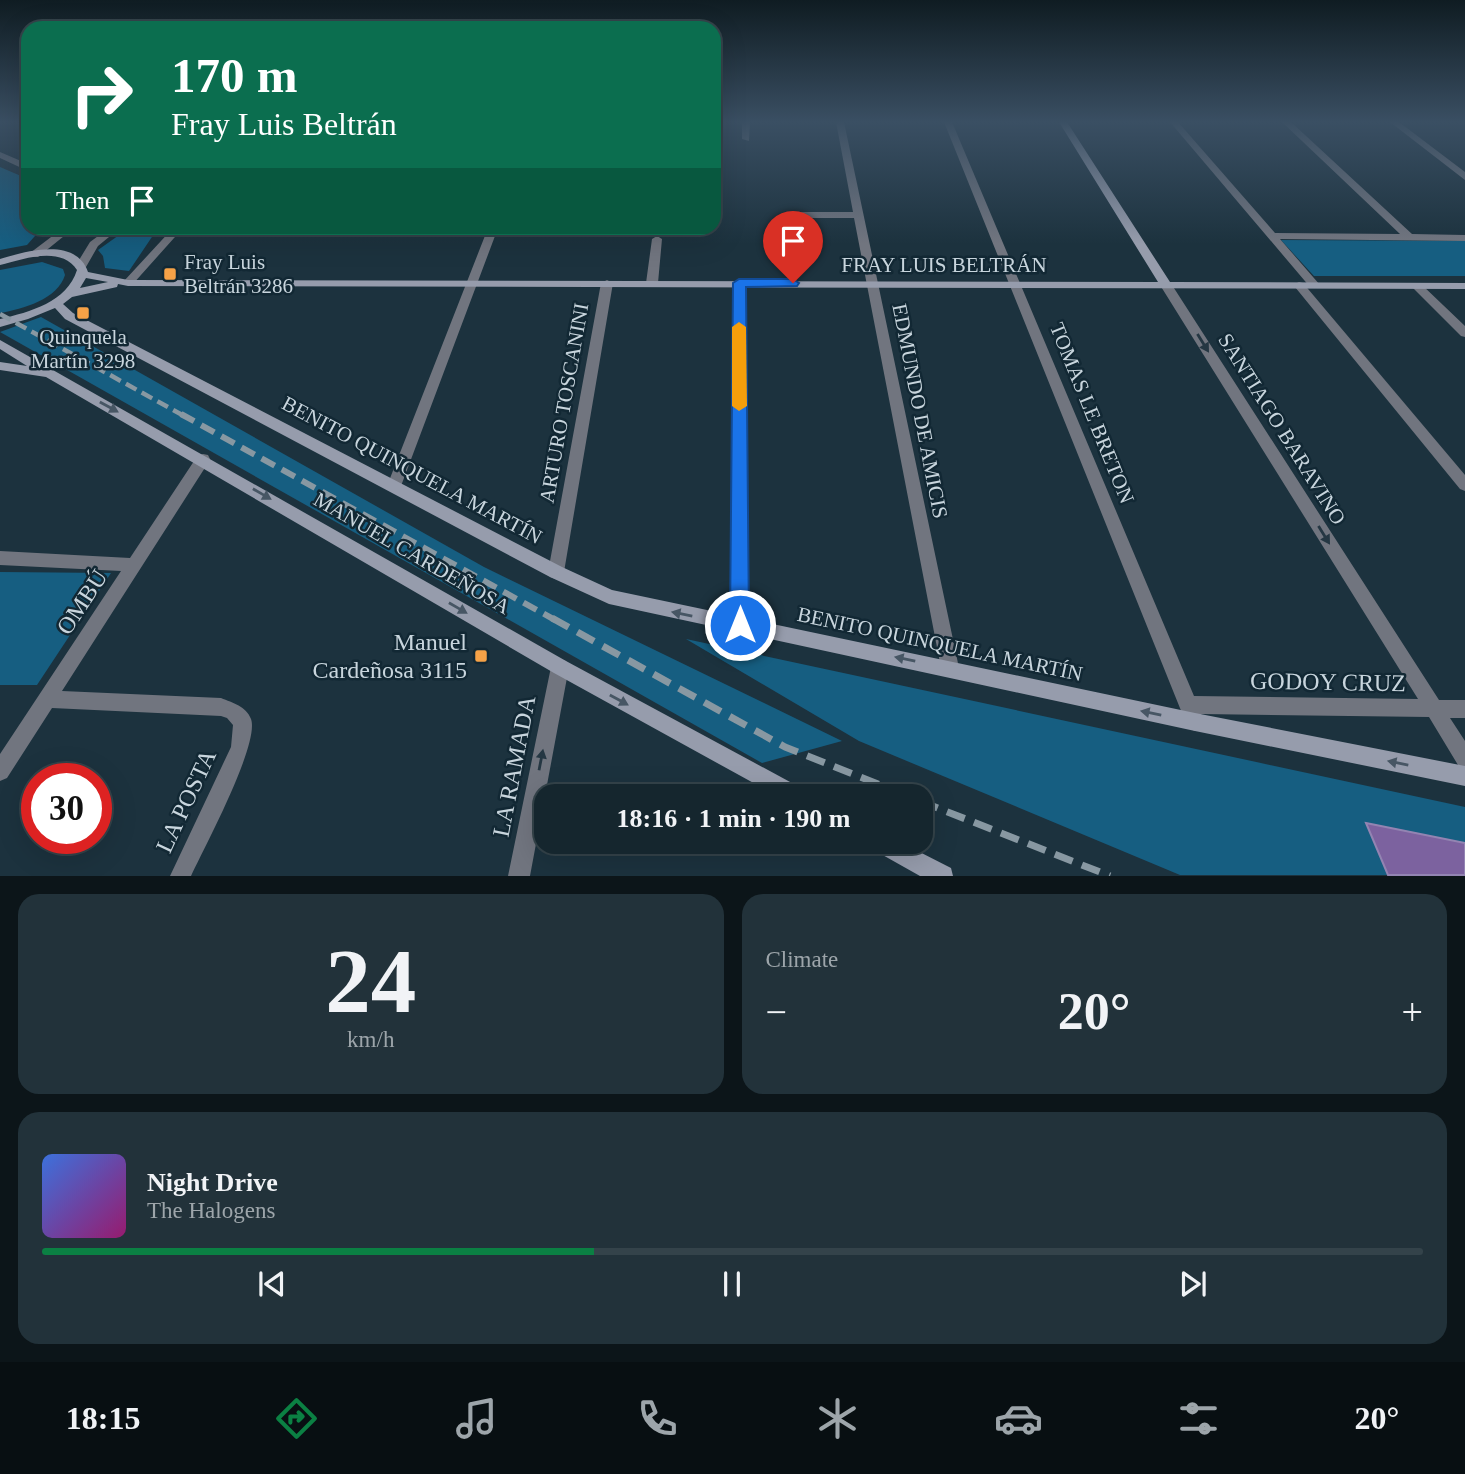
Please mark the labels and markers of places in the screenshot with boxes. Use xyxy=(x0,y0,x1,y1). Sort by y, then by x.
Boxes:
pin xyxy=(763,211,823,283)
place label: Fray Luis Beltrán 3286 xyxy=(184,250,293,298)
marker: Fray Luis Beltrán 3286 xyxy=(162,266,178,282)
marker: Quinquela Martín 3298 xyxy=(75,305,91,321)
place label: Quinquela Martín 3298 xyxy=(31,325,135,373)
place label: Manuel Cardeñosa 3115 xyxy=(313,629,467,683)
marker: Manuel Cardeñosa 3115 xyxy=(473,648,489,664)

